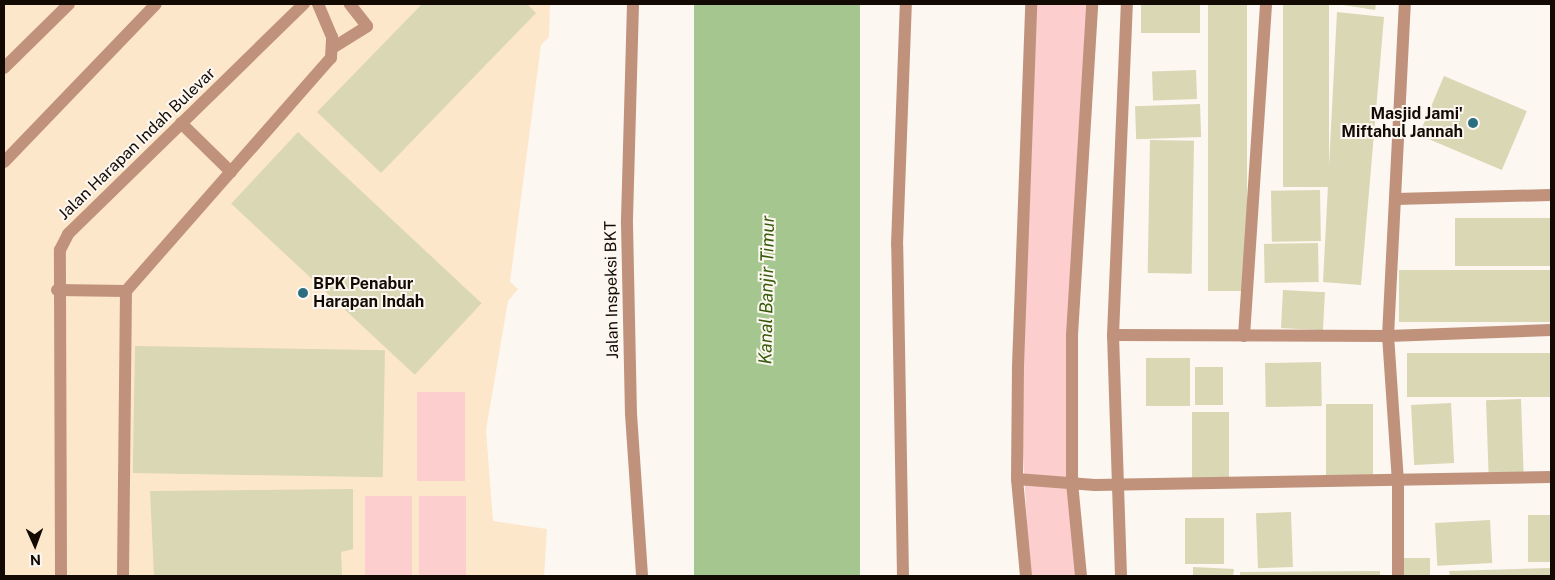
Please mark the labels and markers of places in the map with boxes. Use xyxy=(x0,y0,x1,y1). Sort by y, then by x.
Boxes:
place label: Masjid Jami' Miftahul Jannah xyxy=(1341,104,1463,142)
marker: Masjid Jami' Miftahul Jannah xyxy=(1467,117,1479,129)
place label: BPK Penabur Harapan Indah xyxy=(313,274,424,312)
marker: BPK Penabur Harapan Indah xyxy=(297,287,309,299)

